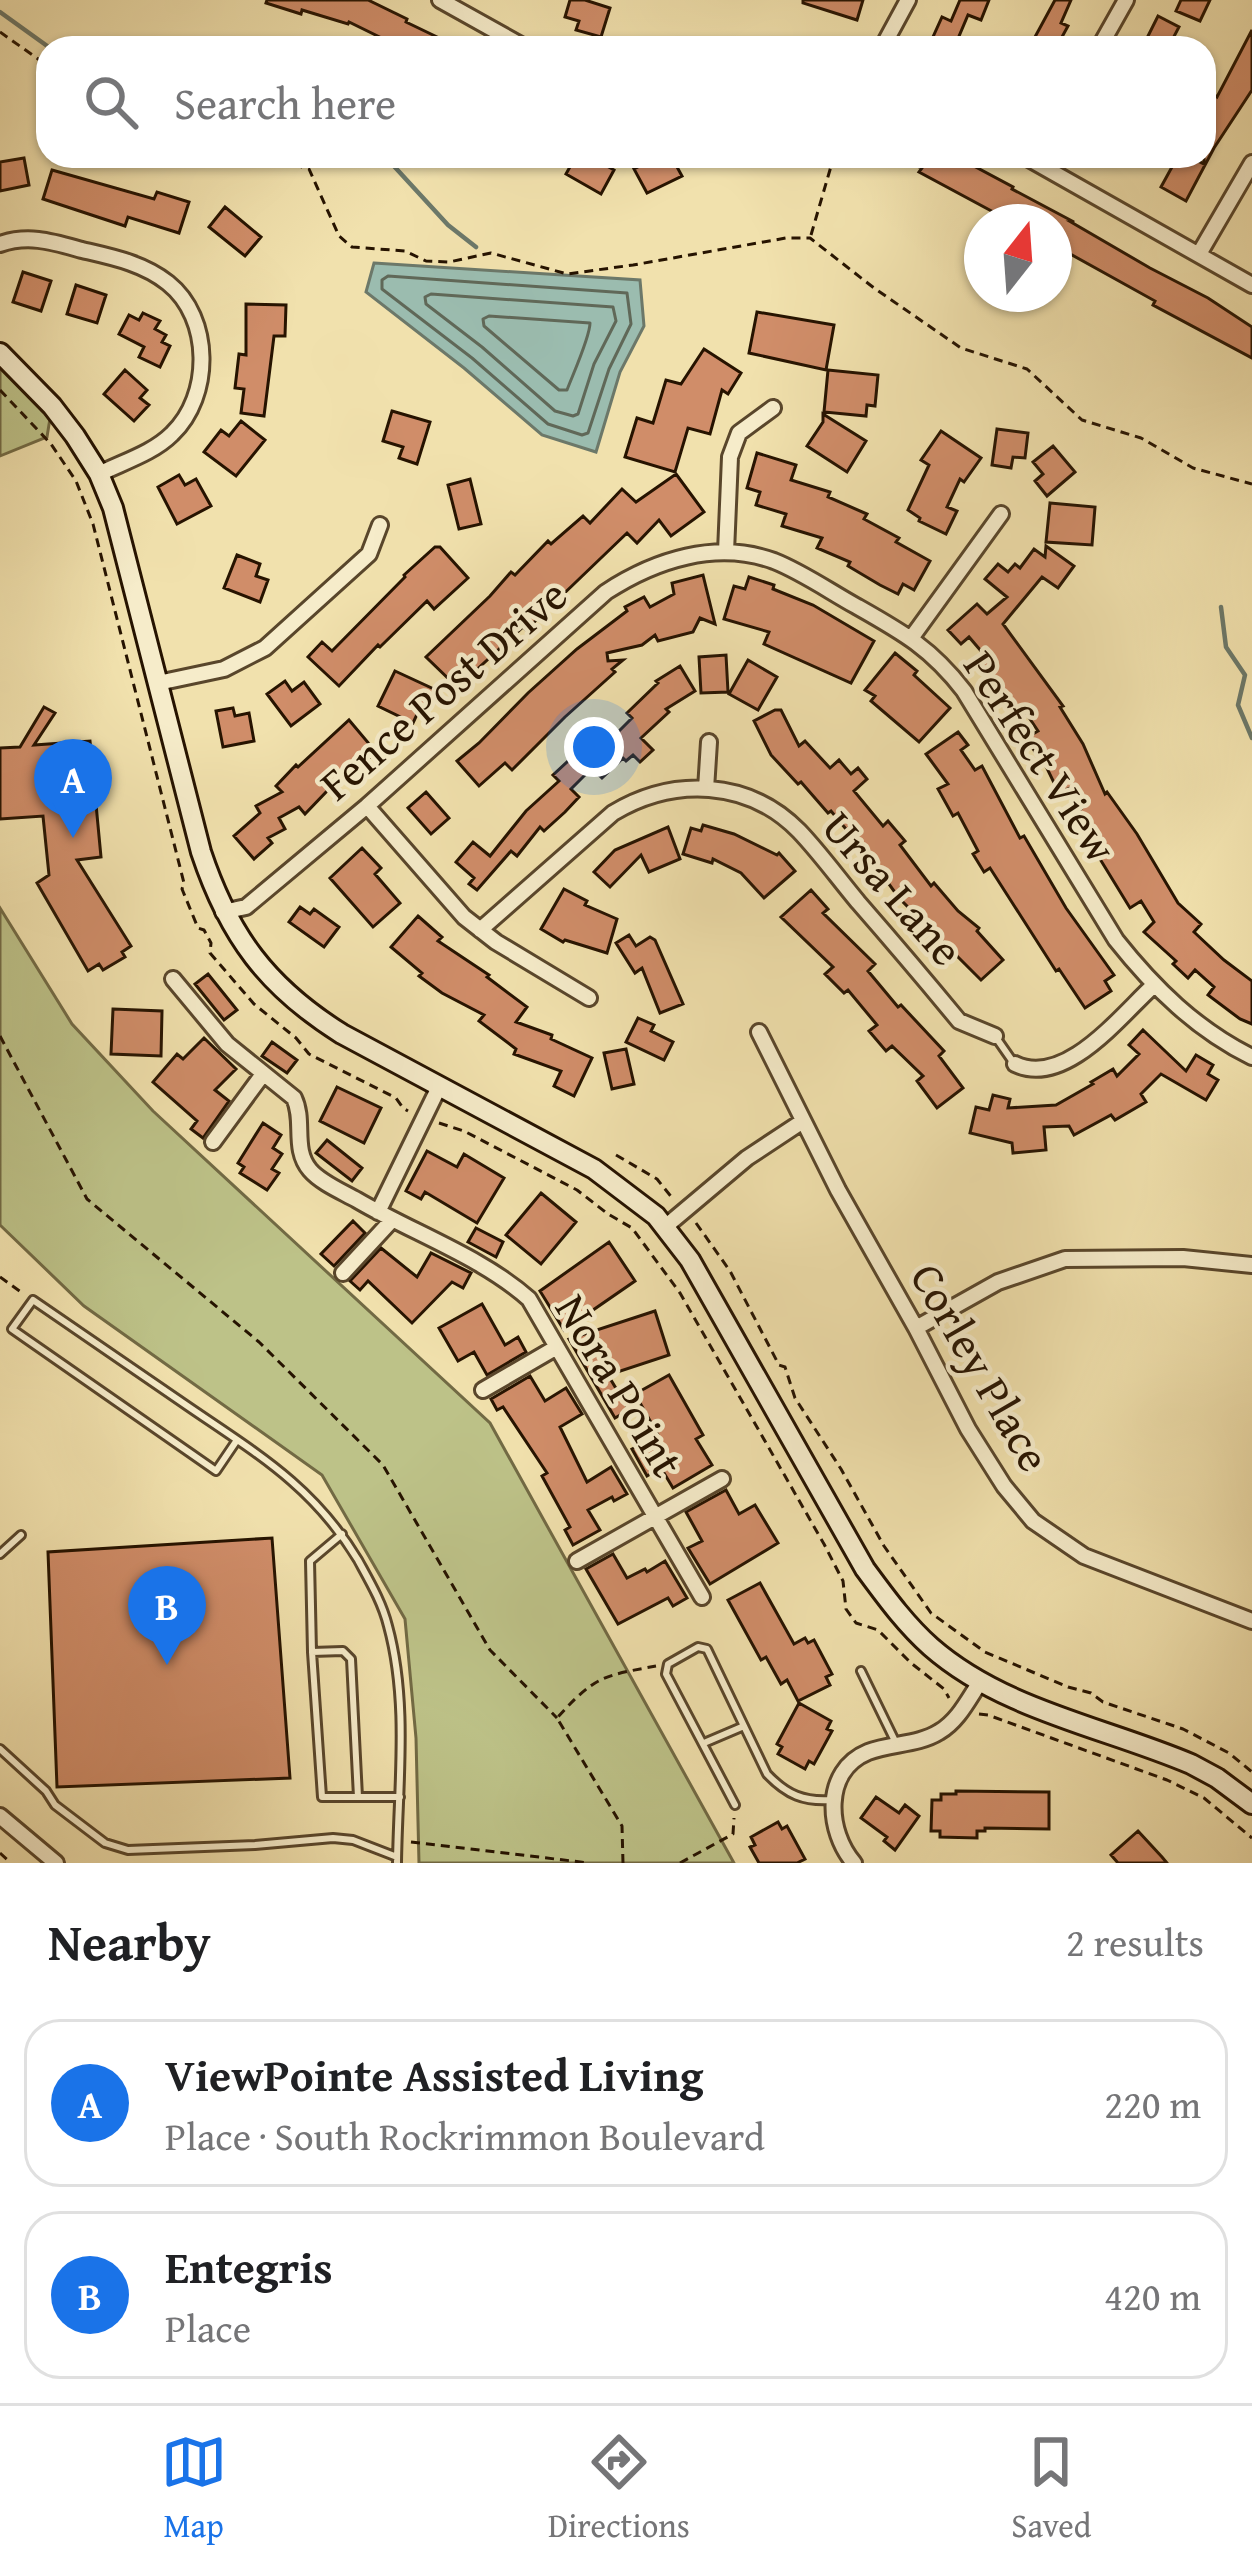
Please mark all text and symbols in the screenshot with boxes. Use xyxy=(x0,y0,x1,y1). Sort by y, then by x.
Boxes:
search box xyxy=(36,36,1216,168)
icon: search xyxy=(78,69,144,135)
text: Search here xyxy=(174,70,396,135)
north arrow xyxy=(964,204,1072,312)
street label: Fence Post Drive xyxy=(305,563,581,815)
street label: Perfect View xyxy=(949,637,1134,874)
your location xyxy=(564,717,624,777)
pin: A xyxy=(34,739,112,838)
street label: Ursa Lane xyxy=(808,796,979,979)
street label: Corley Place xyxy=(895,1250,1067,1483)
street label: Nora Point xyxy=(540,1281,701,1488)
pin: B xyxy=(128,1566,206,1665)
text: Nearby xyxy=(48,1904,211,1979)
text: 2 results xyxy=(1066,1913,1204,1970)
text: ViewPointe Assisted Living xyxy=(165,2042,704,2107)
text: A xyxy=(78,2075,102,2132)
text: 220 m xyxy=(1104,2075,1201,2132)
text: Place · South Rockrimmon Boulevard xyxy=(165,2107,765,2164)
text: Entegris xyxy=(165,2234,332,2299)
text: B xyxy=(78,2267,102,2324)
text: 420 m xyxy=(1104,2267,1201,2324)
text: Place xyxy=(165,2299,251,2356)
tab: Map xyxy=(161,2429,227,2549)
tab: Directions xyxy=(548,2429,690,2549)
tab: Saved xyxy=(1011,2429,1091,2549)

